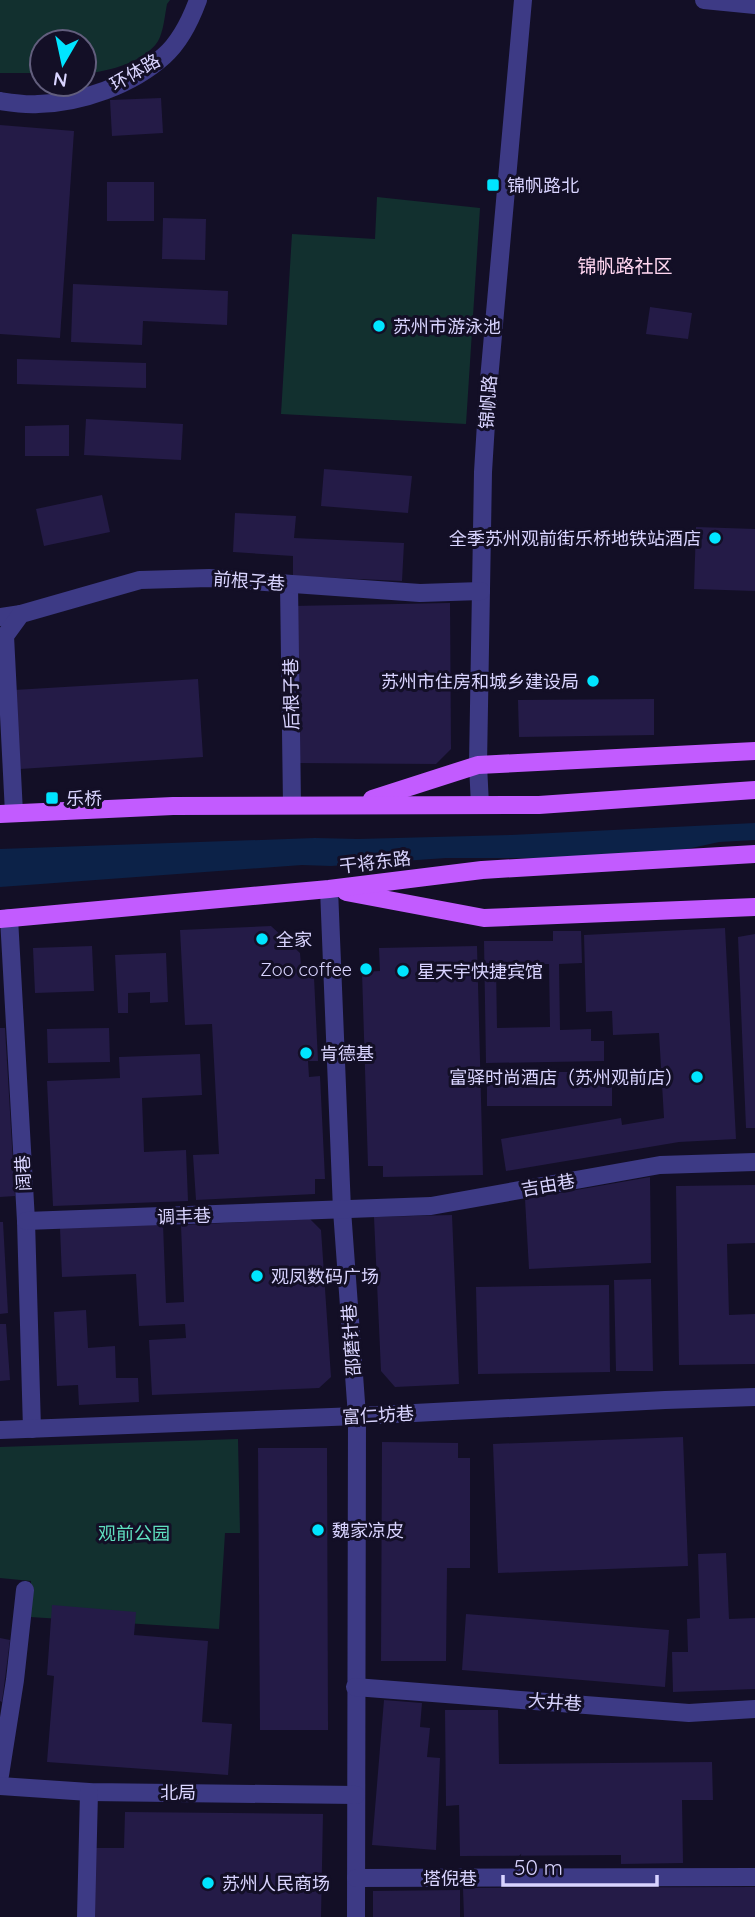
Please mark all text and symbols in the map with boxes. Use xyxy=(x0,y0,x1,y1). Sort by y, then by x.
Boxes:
north arrow xyxy=(28,28,98,98)
street label: 环体路 xyxy=(106,49,164,95)
text: N xyxy=(52,67,69,93)
place label: 锦帆路北 xyxy=(507,174,579,197)
marker: 锦帆路北 xyxy=(485,177,501,193)
district label: 锦帆路社区 xyxy=(577,254,673,278)
place label: 苏州市游泳池 xyxy=(393,315,501,338)
marker: 苏州市游泳池 xyxy=(371,318,387,334)
street label: 锦帆路 xyxy=(475,374,501,430)
place label: 全季苏州观前街乐桥地铁站酒店 xyxy=(449,527,701,550)
marker: 全季苏州观前街乐桥地铁站酒店 xyxy=(707,530,723,546)
street label: 前根子巷 xyxy=(212,567,286,595)
street label: 后根子巷 xyxy=(279,658,303,730)
place label: 苏州市住房和城乡建设局 xyxy=(381,670,579,693)
marker: 苏州市住房和城乡建设局 xyxy=(585,673,601,689)
place label: 乐桥 xyxy=(66,787,102,810)
marker: 乐桥 xyxy=(44,790,60,806)
street label: 干将东路 xyxy=(338,846,412,878)
place label: 全家 xyxy=(276,928,312,951)
marker: 全家 xyxy=(254,931,270,947)
place label: Zoo coffee xyxy=(260,958,352,981)
place label: 星天宇快捷宾馆 xyxy=(417,960,543,983)
marker: Zoo coffee xyxy=(358,961,374,977)
marker: 星天宇快捷宾馆 xyxy=(395,963,411,979)
place label: 肯德基 xyxy=(320,1042,374,1065)
marker: 肯德基 xyxy=(298,1045,314,1061)
place label: 富驿时尚酒店（苏州观前店） xyxy=(449,1066,683,1089)
marker: 富驿时尚酒店（苏州观前店） xyxy=(689,1069,705,1085)
street label: 阔巷 xyxy=(11,1154,35,1192)
street label: 吉由巷 xyxy=(519,1169,577,1201)
street label: 调丰巷 xyxy=(157,1204,211,1228)
place label: 观凤数码广场 xyxy=(271,1265,379,1288)
marker: 观凤数码广场 xyxy=(249,1268,265,1284)
street label: 邵磨针巷 xyxy=(337,1303,365,1377)
street label: 富仁坊巷 xyxy=(341,1402,415,1428)
place label: 魏家凉皮 xyxy=(332,1519,404,1542)
park label: 观前公园 xyxy=(98,1522,170,1545)
marker: 魏家凉皮 xyxy=(310,1522,326,1538)
street label: 大井巷 xyxy=(527,1689,583,1715)
street label: 北局 xyxy=(160,1781,196,1804)
scale bar xyxy=(503,1843,657,1887)
text: 50 m xyxy=(514,1854,563,1880)
street label: 塔倪巷 xyxy=(423,1867,477,1890)
place label: 苏州人民商场 xyxy=(222,1872,330,1895)
marker: 苏州人民商场 xyxy=(200,1875,216,1891)

